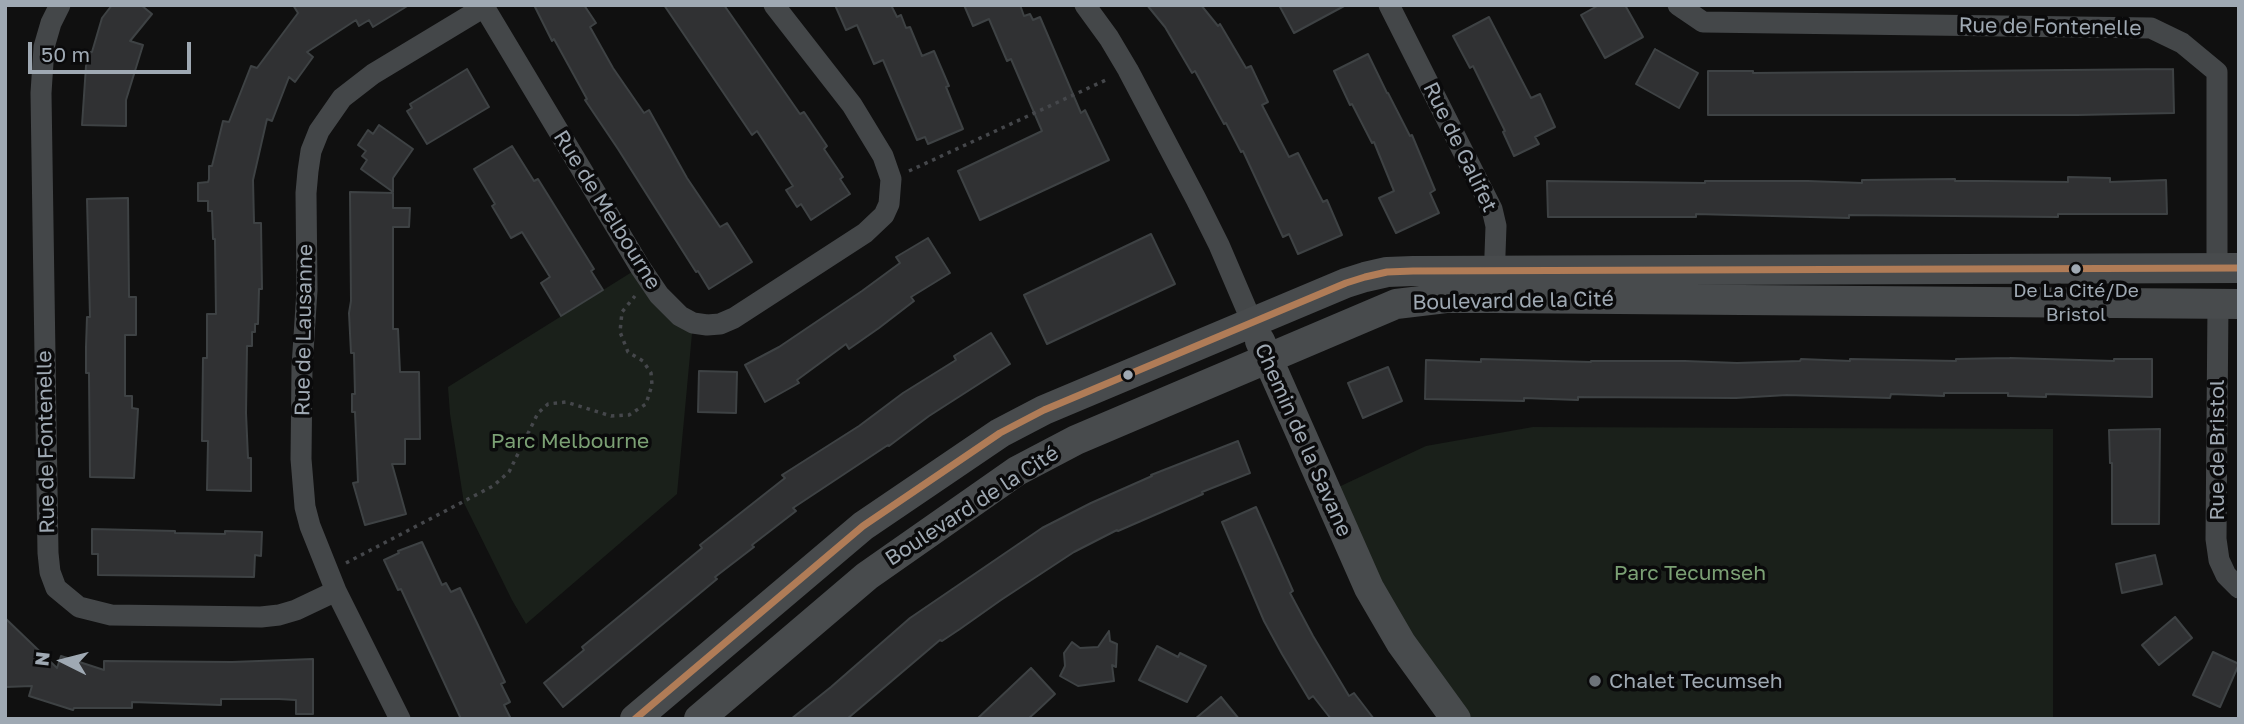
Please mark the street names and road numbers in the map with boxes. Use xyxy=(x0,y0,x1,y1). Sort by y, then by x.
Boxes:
street label: Rue de Fontenelle xyxy=(1958,13,2142,41)
street label: Rue de Galifet xyxy=(1418,78,1502,216)
street label: Rue de Melbourne xyxy=(548,126,666,294)
street label: Rue de Lausanne xyxy=(290,244,318,416)
street label: Boulevard de la Cité xyxy=(1412,287,1614,315)
street label: Chemin de la Savane xyxy=(1249,339,1357,541)
street label: Rue de Fontenelle xyxy=(32,350,60,534)
street label: Rue de Bristol xyxy=(2204,379,2230,521)
street label: Boulevard de la Cité xyxy=(881,441,1063,571)

